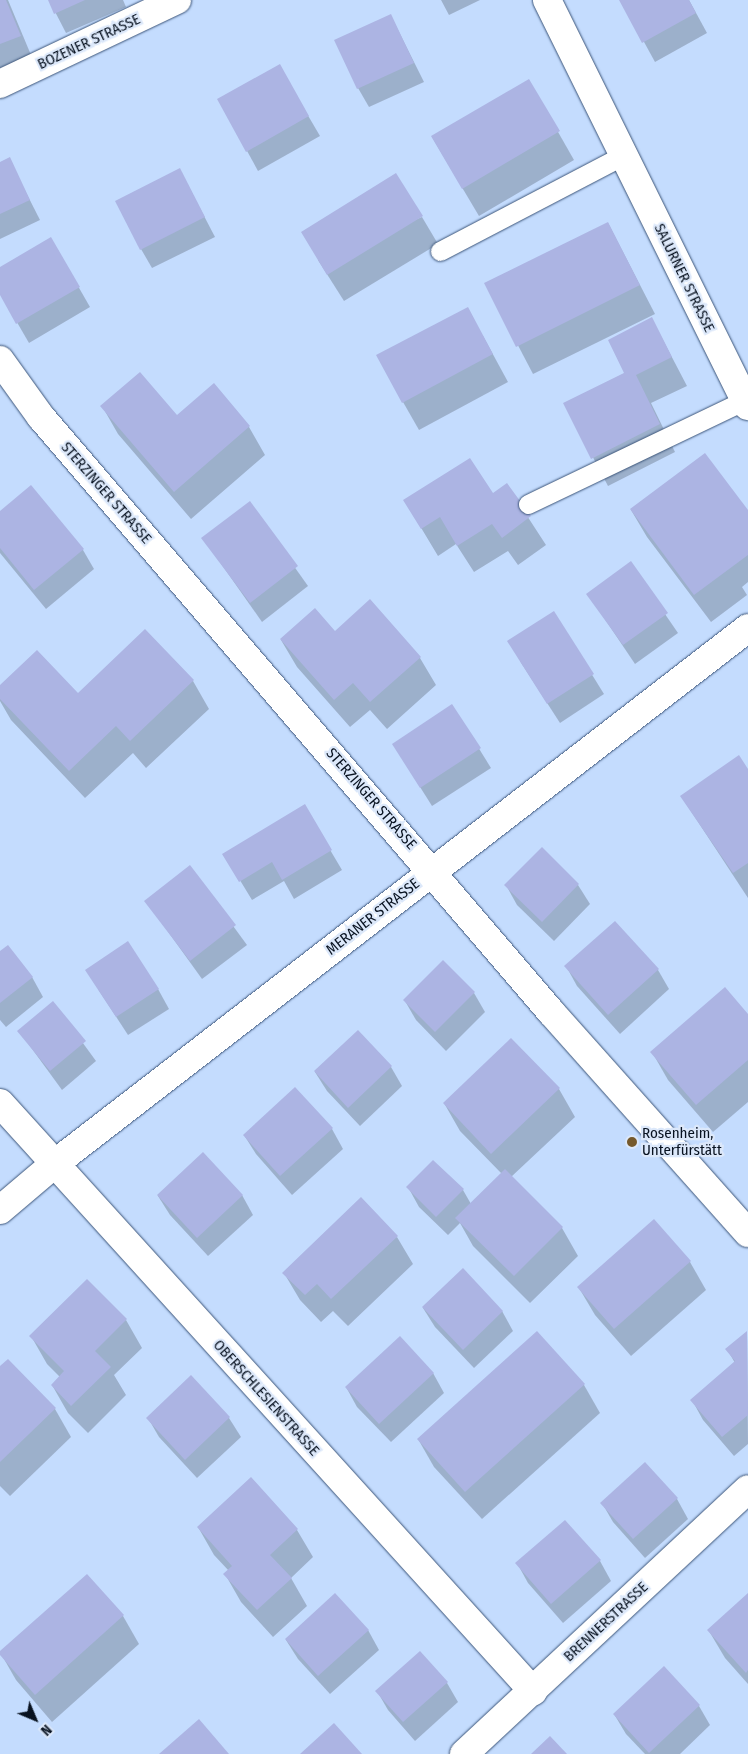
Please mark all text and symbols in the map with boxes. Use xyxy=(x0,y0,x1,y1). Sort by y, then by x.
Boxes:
street label: BOZENER STRASSE xyxy=(35,10,143,74)
street label: SALURNER STRASSE xyxy=(650,221,718,335)
street label: STERZINGER STRASSE xyxy=(57,439,155,547)
street label: STERZINGER STRASSE xyxy=(322,745,420,853)
street label: MERANER STRASSE xyxy=(323,875,423,959)
place label: Rosenheim, Unterfürstätt xyxy=(642,1124,722,1159)
marker: Rosenheim, Unterfürstätt xyxy=(626,1136,638,1148)
street label: OBERSCHLESIENSTRASSE xyxy=(209,1336,323,1460)
street label: BRENNERSTRASSE xyxy=(560,1578,652,1666)
north arrow xyxy=(10,1694,60,1744)
text: N xyxy=(37,1721,55,1739)

